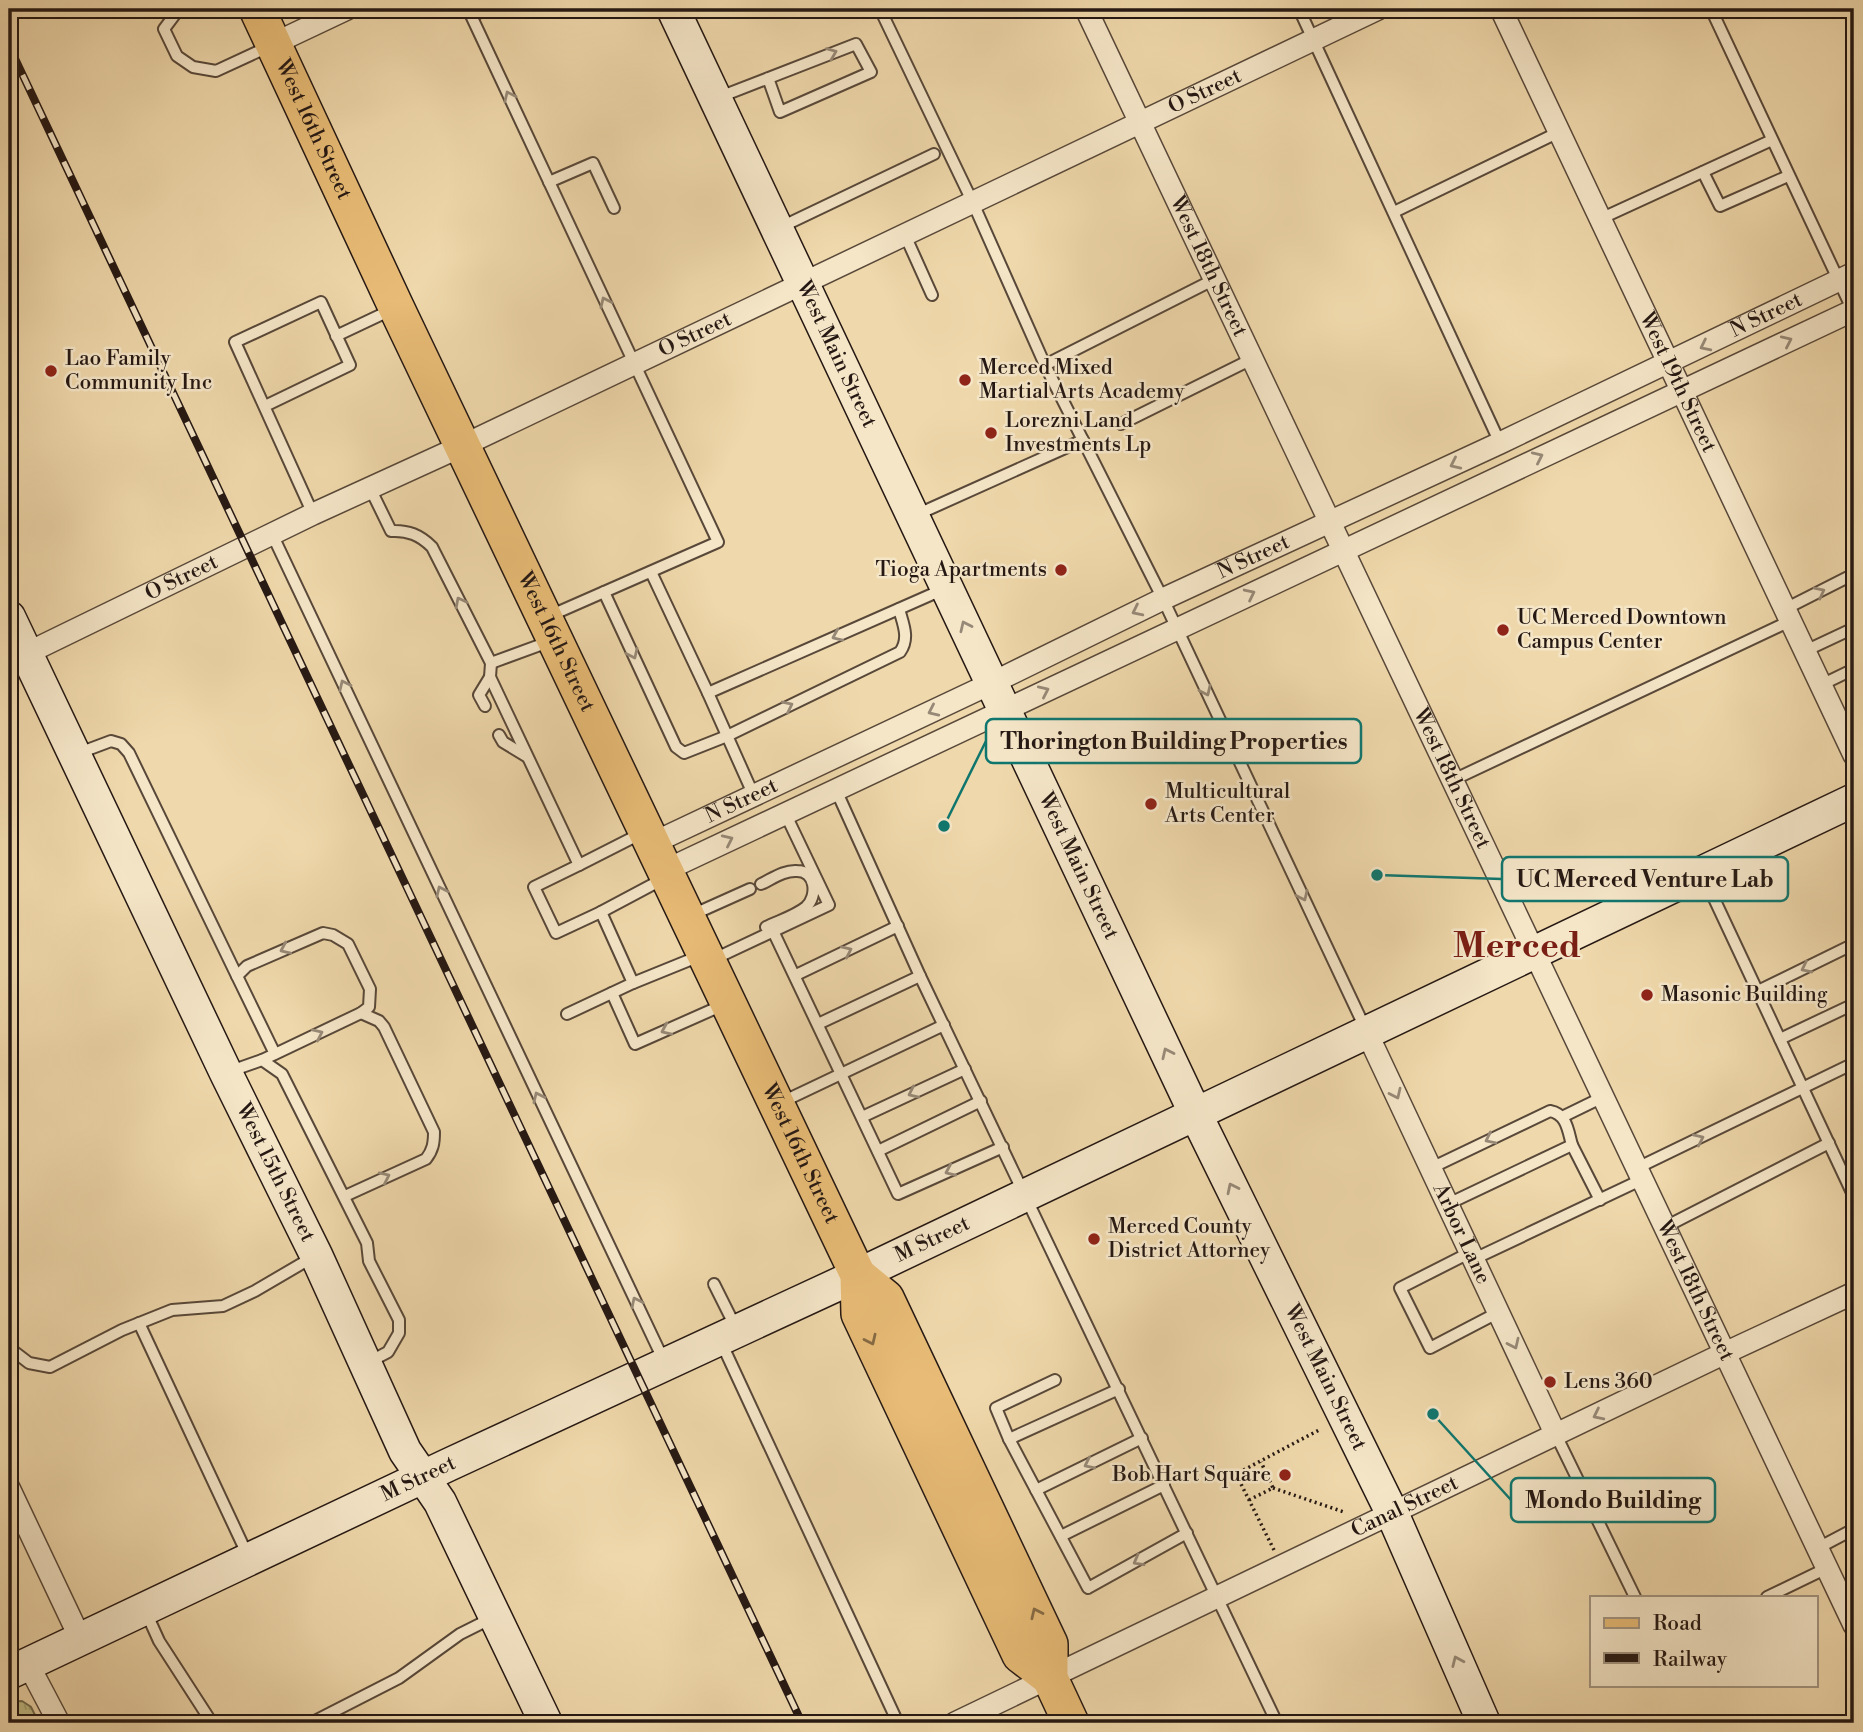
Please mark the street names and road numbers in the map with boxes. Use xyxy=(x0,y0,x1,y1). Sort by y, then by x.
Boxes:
street label: West 16th Street xyxy=(269,54,357,204)
street label: O Street xyxy=(1164,63,1246,120)
street label: West 18th Street xyxy=(1163,191,1253,341)
street label: West Main Street xyxy=(790,276,882,433)
street label: N Street xyxy=(1726,287,1807,344)
street label: O Street xyxy=(654,306,736,363)
street label: West 19th Street xyxy=(1633,307,1722,457)
street label: N Street xyxy=(1213,529,1294,585)
street label: O Street xyxy=(141,549,223,607)
street label: West 16th Street xyxy=(511,567,601,717)
street label: West 18th Street xyxy=(1407,703,1496,854)
street label: N Street xyxy=(701,773,783,829)
street label: West Main Street xyxy=(1032,787,1124,944)
street label: West 16th Street xyxy=(755,1079,845,1228)
street label: West 15th Street xyxy=(229,1098,321,1247)
street label: Arbor Lane xyxy=(1426,1179,1496,1288)
street label: M Street xyxy=(891,1210,975,1269)
street label: West 18th Street xyxy=(1650,1215,1740,1366)
street label: West Main Street xyxy=(1278,1299,1372,1455)
street label: M Street xyxy=(377,1450,461,1508)
street label: Canal Street xyxy=(1347,1470,1463,1544)

